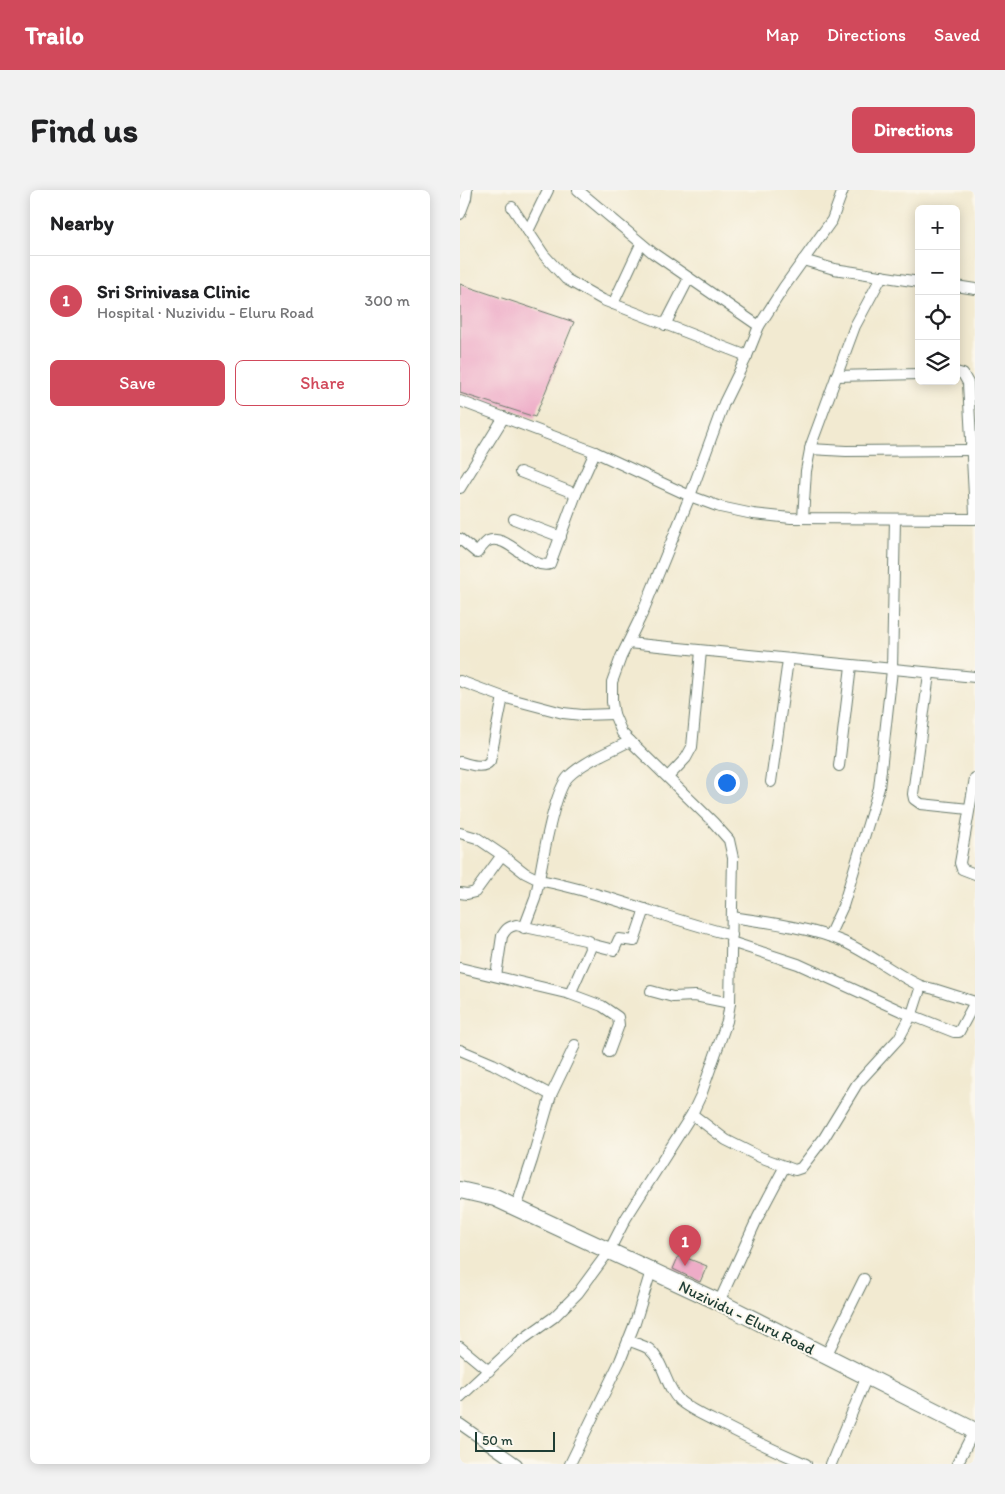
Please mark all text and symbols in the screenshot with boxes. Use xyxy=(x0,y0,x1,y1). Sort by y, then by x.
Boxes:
text: Trailo xyxy=(25,21,84,50)
text: Map xyxy=(766,24,799,46)
text: Directions xyxy=(827,24,906,46)
text: Saved xyxy=(934,24,980,46)
button: Directions xyxy=(852,107,975,153)
text: Find us xyxy=(30,109,138,151)
map controls xyxy=(915,205,960,385)
button: + xyxy=(915,205,960,250)
text: Nearby xyxy=(50,210,114,235)
button: − xyxy=(915,250,960,295)
text: Sri Srinivasa Clinic xyxy=(97,280,250,303)
text: 1 xyxy=(62,291,70,310)
text: 300 m xyxy=(365,291,410,310)
button: locate xyxy=(915,295,960,340)
text: Hospital · Nuzividu - Eluru Road xyxy=(97,303,314,322)
button: layers xyxy=(915,340,960,385)
button: Save xyxy=(50,360,225,406)
button: Share xyxy=(235,360,410,406)
your location xyxy=(714,770,740,796)
pin: 1 xyxy=(669,1225,701,1266)
street label: Nuzividu - Eluru Road xyxy=(676,1276,818,1359)
scale bar xyxy=(475,1429,555,1452)
text: 50 m xyxy=(482,1432,513,1449)

